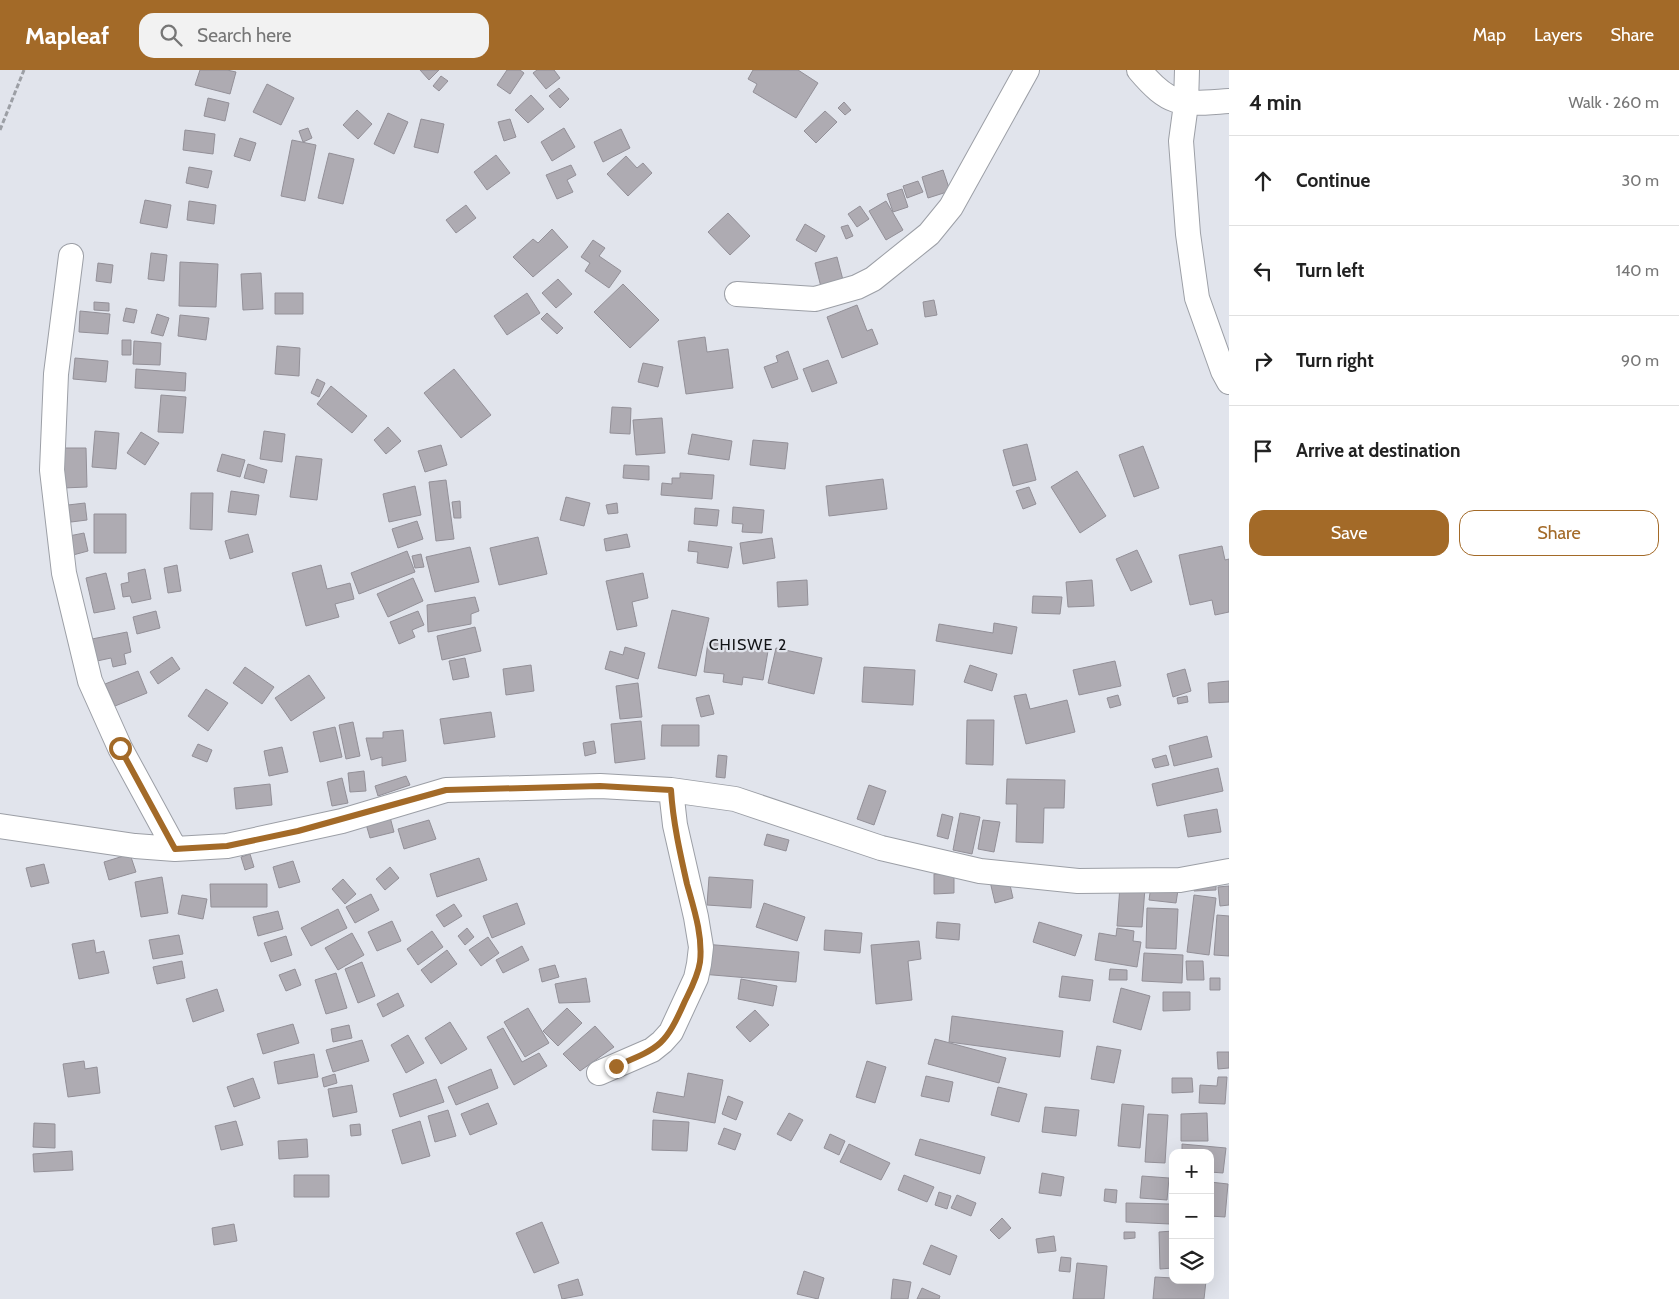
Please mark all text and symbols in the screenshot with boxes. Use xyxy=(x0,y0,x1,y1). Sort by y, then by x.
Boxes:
search box xyxy=(139,13,489,58)
text: Mapleaf xyxy=(25,21,109,50)
icon: search xyxy=(157,21,185,49)
text: Search here xyxy=(197,24,291,47)
text: Map xyxy=(1473,24,1506,46)
text: Layers xyxy=(1534,24,1583,46)
text: Share xyxy=(1611,24,1654,46)
text: 4 min xyxy=(1249,90,1302,115)
text: Walk · 260 m xyxy=(1569,93,1659,112)
icon: ahead xyxy=(1249,167,1277,195)
text: Continue xyxy=(1296,169,1370,192)
text: 30 m xyxy=(1622,171,1659,190)
icon: left xyxy=(1249,257,1277,285)
text: Turn left xyxy=(1296,259,1364,282)
text: 140 m xyxy=(1616,261,1659,280)
icon: right xyxy=(1249,347,1277,375)
text: Turn right xyxy=(1296,349,1374,372)
text: 90 m xyxy=(1621,351,1659,370)
icon: arrive xyxy=(1249,437,1277,465)
text: Arrive at destination xyxy=(1296,439,1460,462)
button: Save xyxy=(1249,510,1449,556)
button: Share xyxy=(1459,510,1659,556)
district label: CHISWE 2 xyxy=(709,635,787,654)
route start xyxy=(109,737,132,760)
route end xyxy=(605,1055,628,1078)
map controls xyxy=(1169,1149,1214,1284)
button: + xyxy=(1169,1149,1214,1194)
button: − xyxy=(1169,1194,1214,1239)
button: layers xyxy=(1169,1239,1214,1284)

